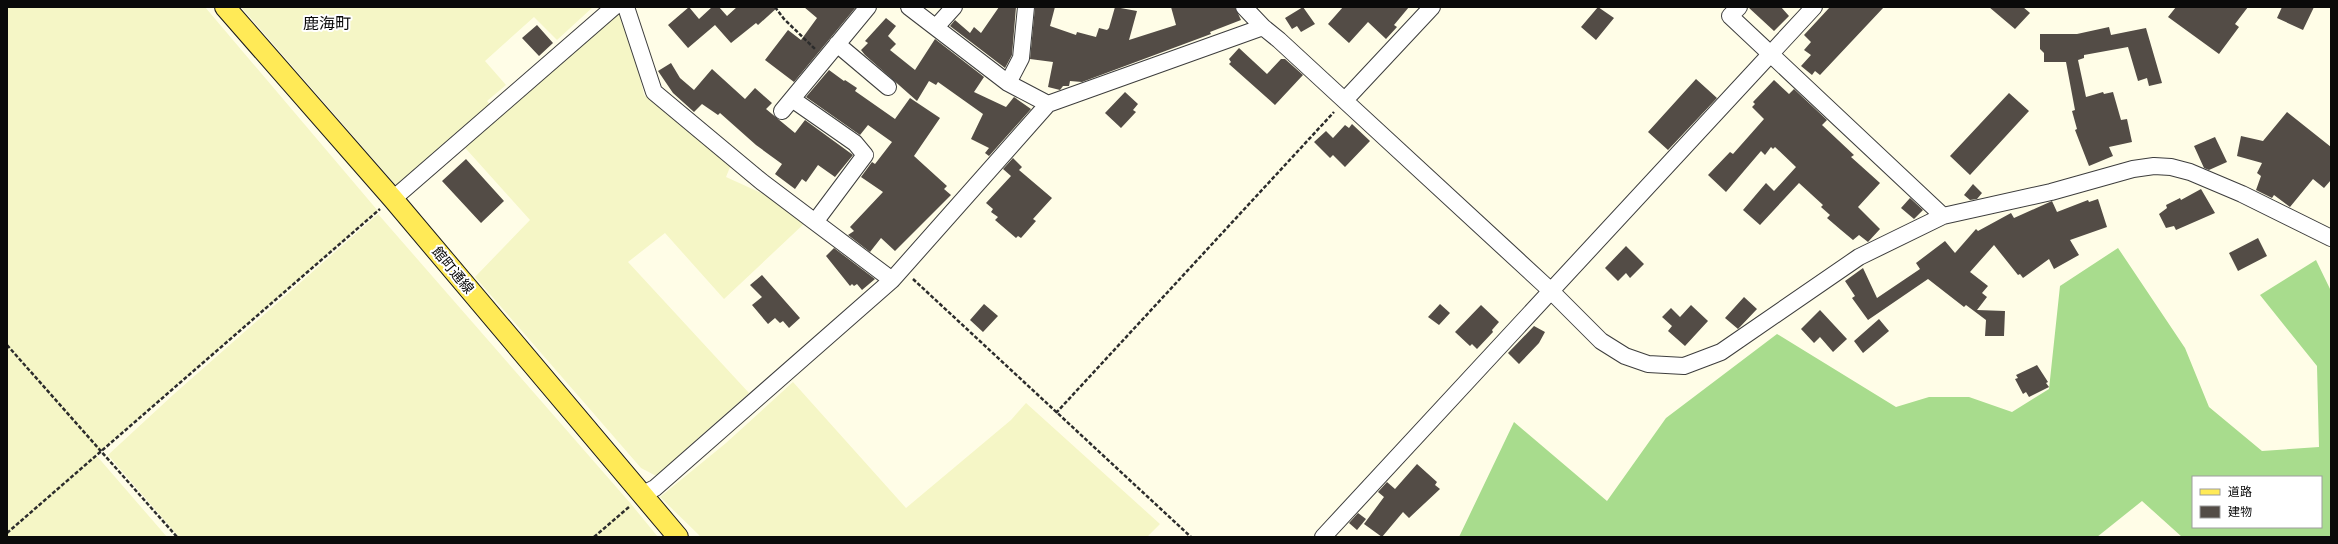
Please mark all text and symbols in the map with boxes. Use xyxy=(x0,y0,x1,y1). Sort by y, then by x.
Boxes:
district label: 鹿海町 xyxy=(303,13,351,33)
street label: 館町通線 xyxy=(428,243,478,297)
legend xyxy=(2192,476,2322,528)
text: 道路 xyxy=(2228,484,2252,499)
text: 建物 xyxy=(2228,504,2252,519)

